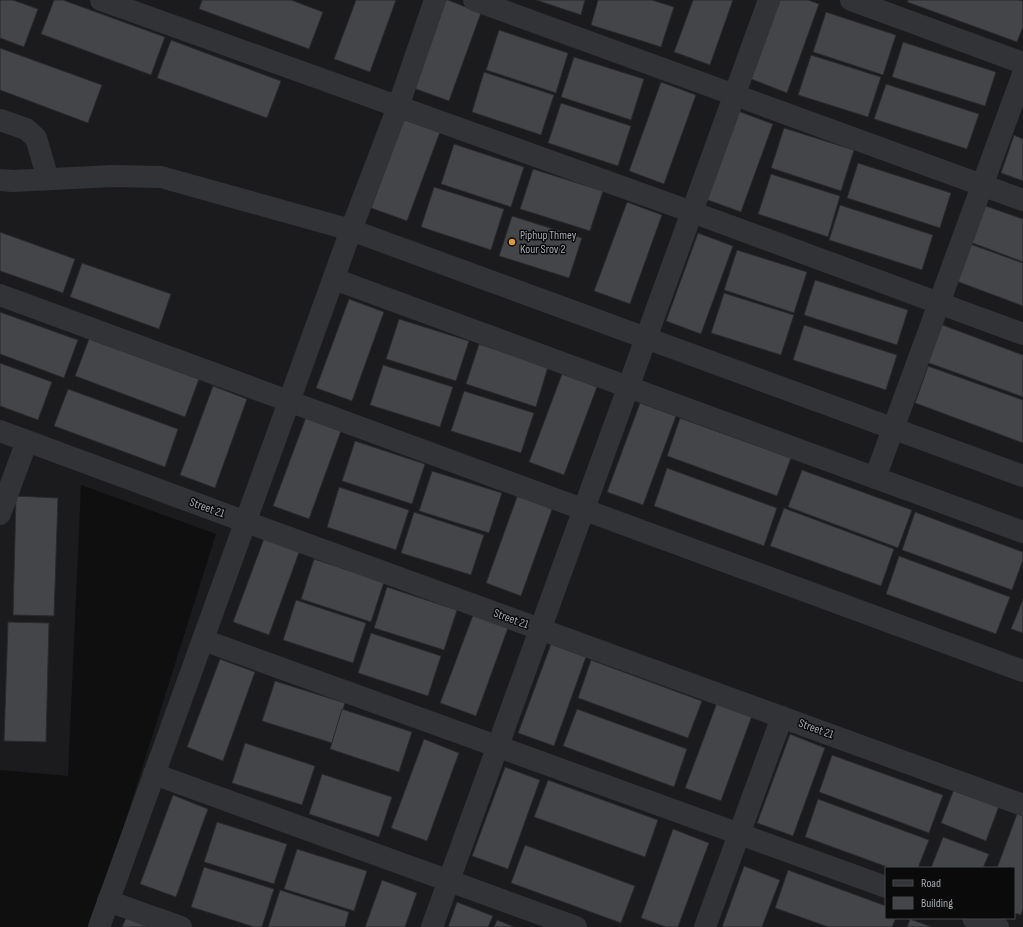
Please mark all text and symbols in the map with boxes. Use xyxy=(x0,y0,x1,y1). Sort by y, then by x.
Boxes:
place label: Piphup Thmey Kour Srov 2 xyxy=(520,228,577,257)
marker: Piphup Thmey Kour Srov 2 xyxy=(507,237,517,247)
street label: Street 21 xyxy=(187,495,227,522)
street label: Street 21 xyxy=(491,606,531,633)
street label: Street 21 xyxy=(796,716,836,743)
legend xyxy=(885,867,1015,919)
text: Road xyxy=(921,876,941,891)
text: Building xyxy=(921,896,953,911)

